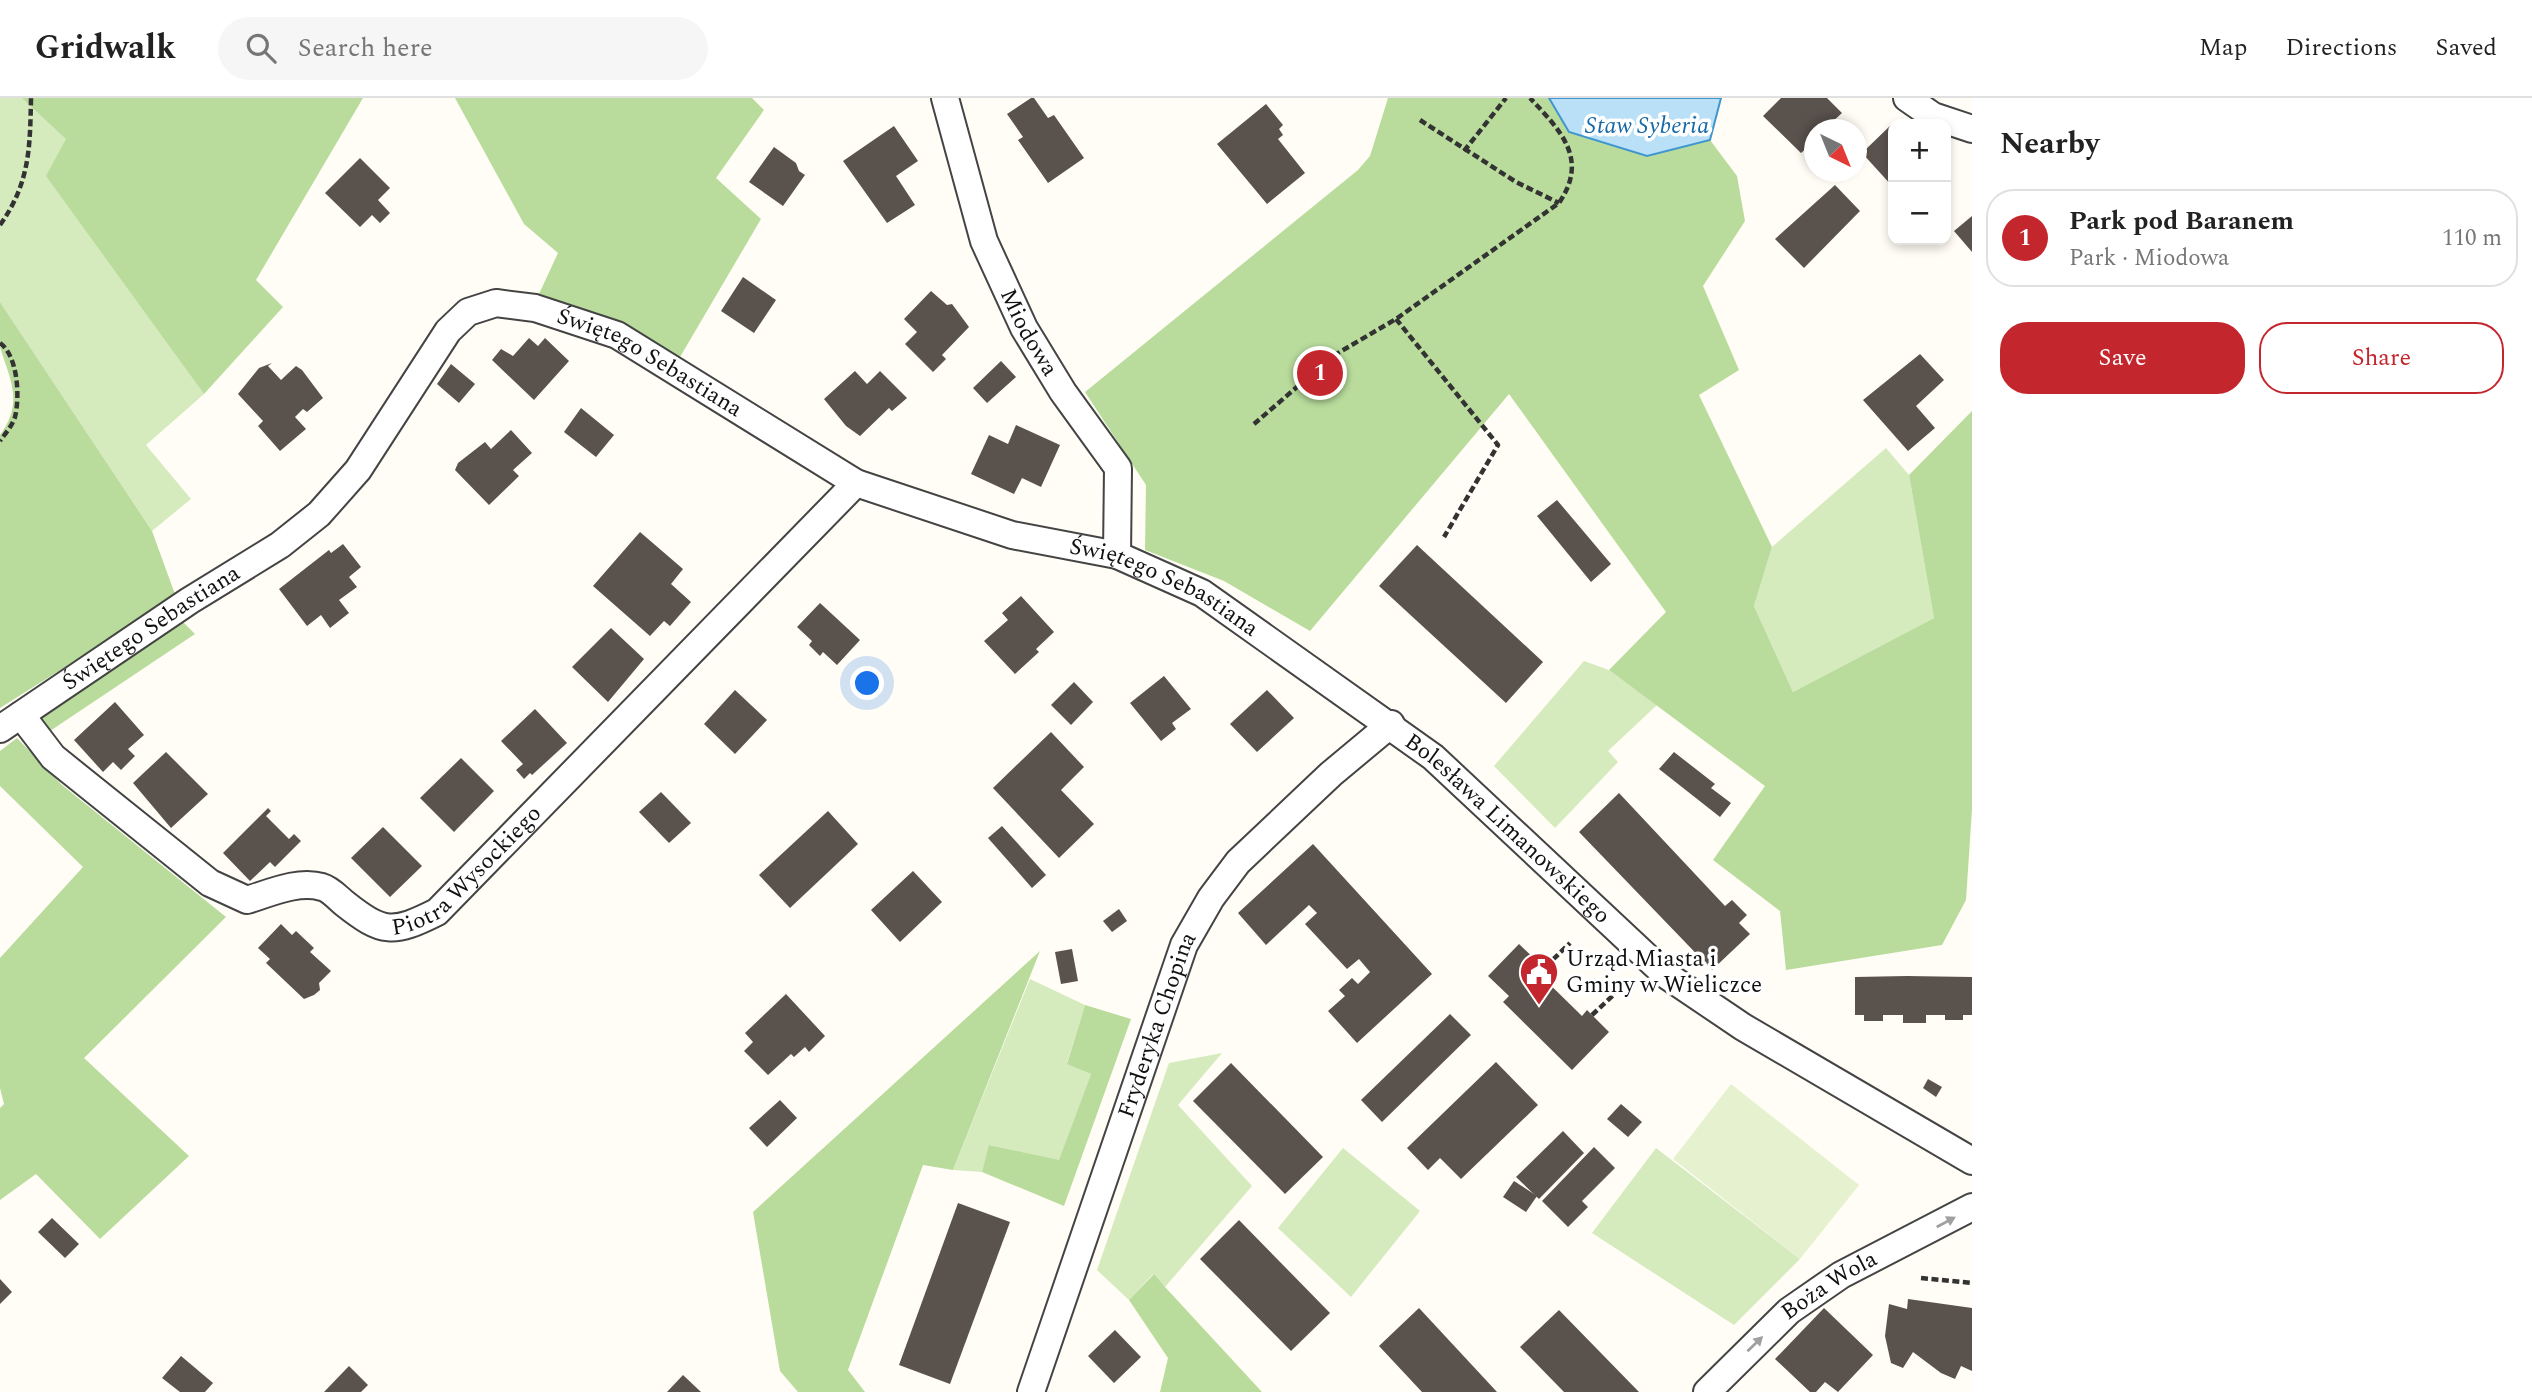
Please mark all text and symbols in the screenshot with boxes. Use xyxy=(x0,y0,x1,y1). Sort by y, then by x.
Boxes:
search box xyxy=(218,17,708,80)
text: Gridwalk xyxy=(35,23,176,73)
text: Search here xyxy=(298,28,433,68)
icon: search xyxy=(242,29,280,67)
text: Map xyxy=(2199,30,2247,66)
text: Directions xyxy=(2285,30,2397,66)
text: Saved xyxy=(2435,30,2497,66)
water label: Staw Syberia xyxy=(1585,108,1709,144)
north arrow xyxy=(1804,119,1867,182)
map controls xyxy=(1888,119,1951,245)
button: + xyxy=(1888,119,1951,182)
text: Nearby xyxy=(2000,121,2099,167)
button: − xyxy=(1888,182,1951,245)
text: Park pod Baranem xyxy=(2069,201,2294,241)
text: 1 xyxy=(2019,221,2031,256)
text: 110 m xyxy=(2442,221,2502,256)
text: Park · Miodowa xyxy=(2069,241,2229,276)
street label: Miodowa xyxy=(991,283,1067,383)
street label: Świętego Sebastiana xyxy=(552,299,749,426)
button: Save xyxy=(2000,322,2245,394)
button: Share xyxy=(2259,322,2504,394)
pin: 1 xyxy=(1297,347,1343,399)
street label: Świętego Sebastiana xyxy=(1067,529,1266,645)
street label: Świętego Sebastiana xyxy=(55,556,247,699)
your location xyxy=(850,666,884,700)
street label: Bolesława Limanowskiego xyxy=(1397,725,1619,932)
street label: Piotra Wysockiego xyxy=(389,797,550,945)
street label: Fryderyka Chopina xyxy=(1109,925,1206,1123)
place label: Urząd Miasta i Gminy w Wieliczce xyxy=(1566,942,1762,1003)
public building icon: Urząd Miasta i Gminy w Wieliczce xyxy=(1518,951,1560,1006)
one-way arrow xyxy=(1936,1217,1956,1228)
street label: Boża Wola xyxy=(1774,1242,1883,1329)
one-way arrow xyxy=(1746,1336,1763,1352)

